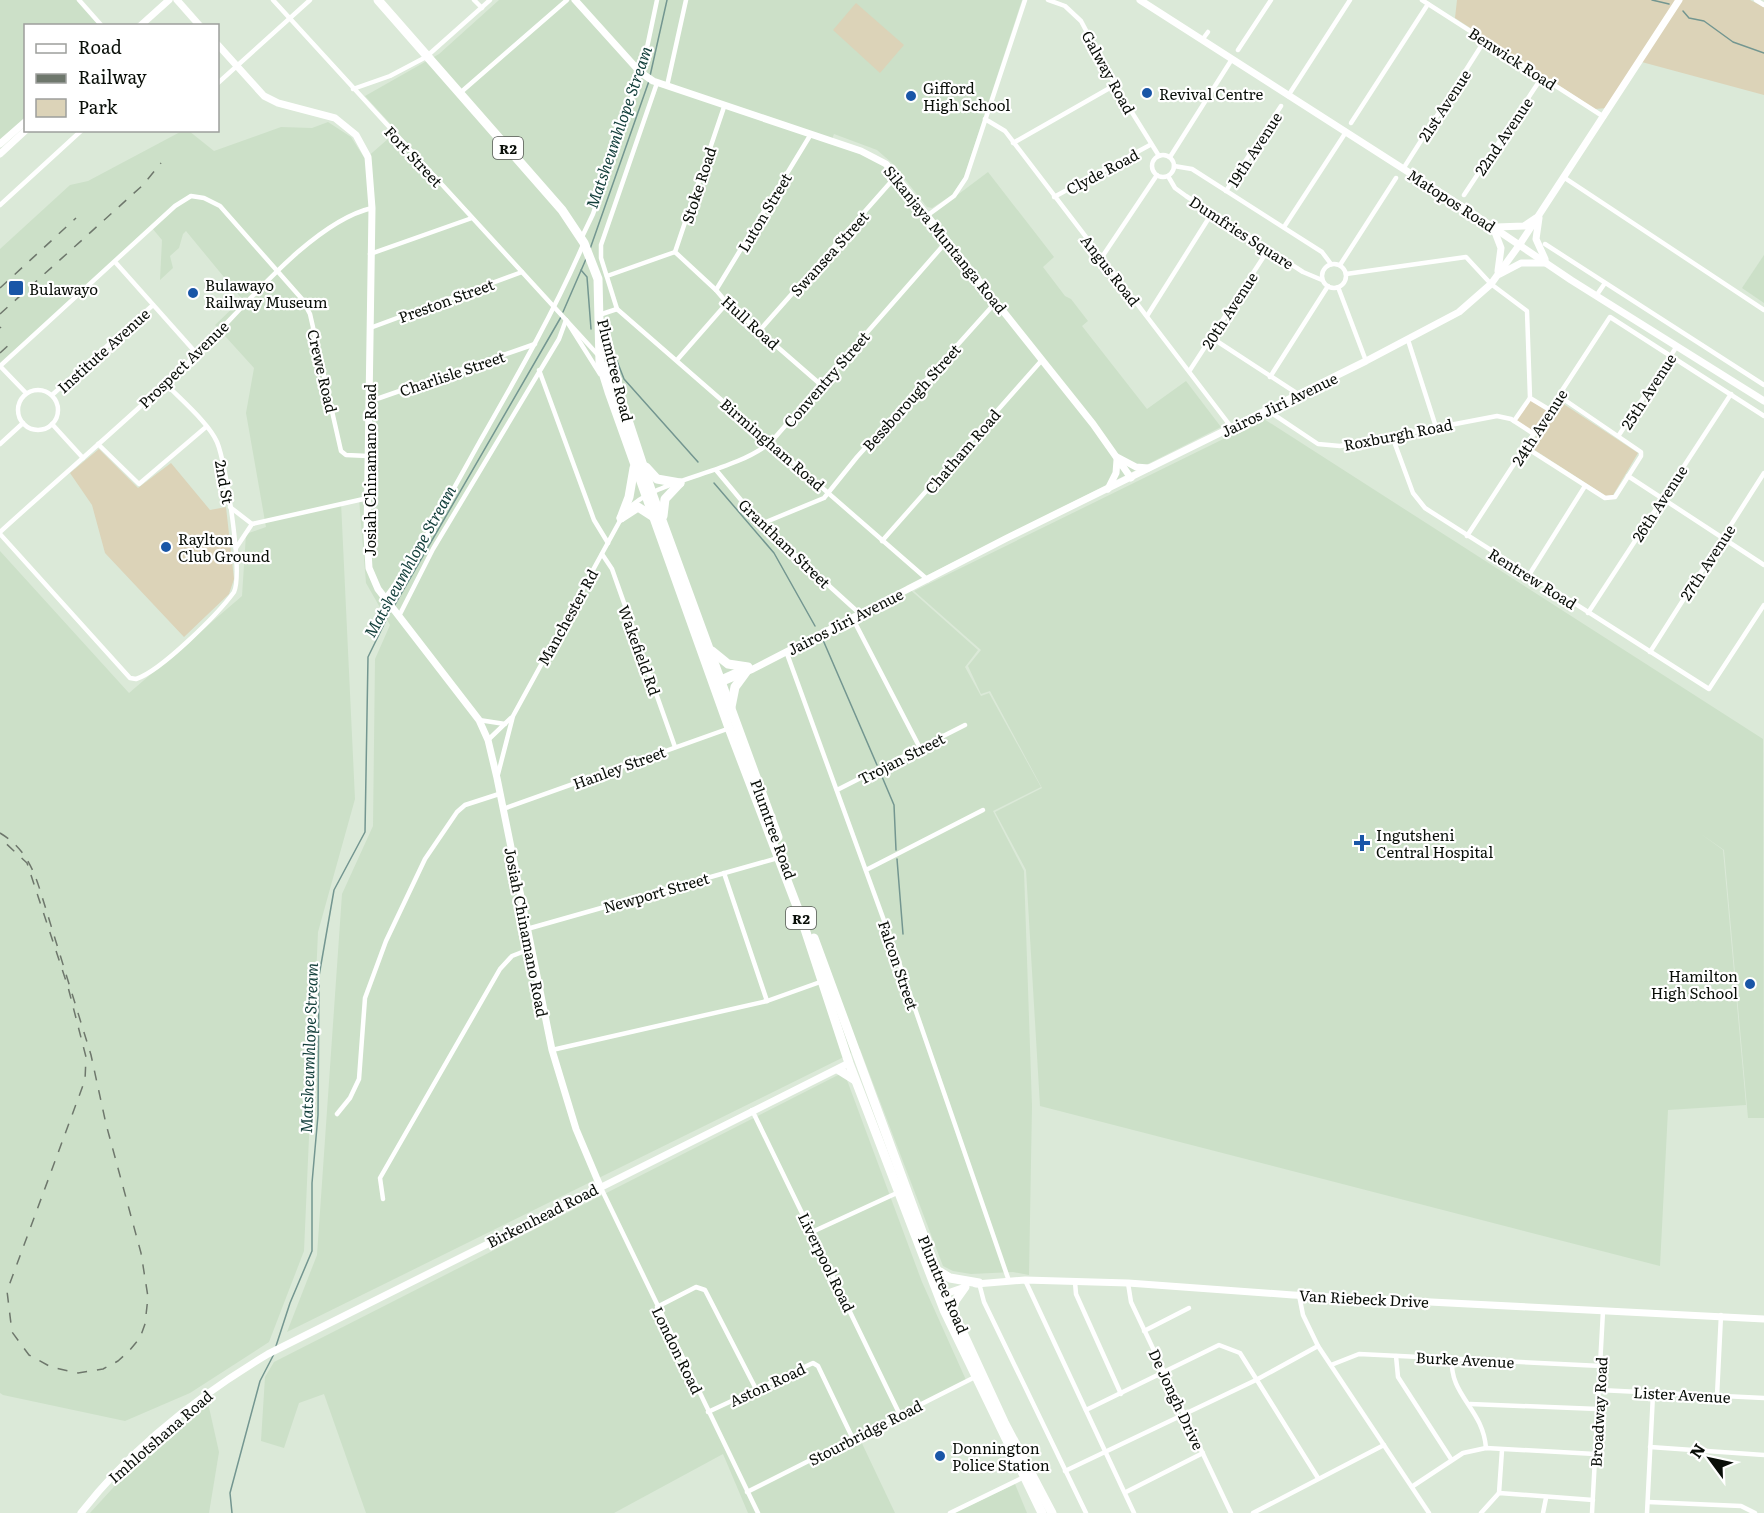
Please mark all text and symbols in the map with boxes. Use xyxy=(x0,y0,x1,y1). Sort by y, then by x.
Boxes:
street label: Benwick Road xyxy=(1465,21,1561,95)
legend xyxy=(24,24,219,132)
street label: Galway Road xyxy=(1077,26,1141,118)
text: Road xyxy=(78,33,122,60)
water label: Matsheumhlope Stream xyxy=(579,43,657,211)
text: Railway xyxy=(78,63,147,90)
street label: 21st Avenue xyxy=(1412,64,1476,146)
place label: Gifford High School xyxy=(923,76,1010,116)
place label: Revival Centre xyxy=(1159,82,1263,105)
marker: Revival Centre xyxy=(1140,86,1154,100)
marker: Gifford High School xyxy=(904,89,918,103)
street label: 22nd Avenue xyxy=(1468,92,1538,180)
text: Park xyxy=(78,93,119,120)
street label: 19th Avenue xyxy=(1221,107,1287,191)
street label: Fort Street xyxy=(380,120,448,192)
road number: R2 xyxy=(493,137,523,159)
street label: Clyde Road xyxy=(1062,142,1142,200)
street label: Stoke Road xyxy=(675,144,721,226)
street label: Sikanjaya Muntanga Road xyxy=(879,160,1013,318)
street label: Matopos Road xyxy=(1403,163,1501,237)
street label: Luton Street xyxy=(731,168,797,256)
street label: Dumfries Square xyxy=(1185,189,1299,275)
street label: Swansea Street xyxy=(784,205,874,301)
street label: Angus Road xyxy=(1076,230,1146,310)
street label: 20th Avenue xyxy=(1195,267,1263,353)
street label: Preston Street xyxy=(395,272,497,328)
place label: Bulawayo Railway Museum xyxy=(205,273,328,313)
place label: Bulawayo xyxy=(29,277,98,300)
marker: Bulawayo xyxy=(7,279,25,297)
marker: Bulawayo Railway Museum xyxy=(186,286,200,300)
street label: Hull Road xyxy=(717,290,785,354)
street label: Institute Avenue xyxy=(52,302,155,398)
street label: Prospect Avenue xyxy=(133,315,233,413)
street label: Plumtree Road xyxy=(592,316,640,424)
street label: Conventry Street xyxy=(777,326,875,432)
street label: Crewe Road xyxy=(302,327,344,415)
street label: Bessborough Street xyxy=(856,338,966,456)
street label: Charlisle Street xyxy=(396,344,508,402)
street label: 25th Avenue xyxy=(1615,348,1681,434)
street label: Jairos Jiri Avenue xyxy=(1217,366,1341,442)
street label: Josiah Chinamano Road xyxy=(358,384,381,556)
street label: 24th Avenue xyxy=(1506,384,1573,470)
street label: Birmingham Road xyxy=(716,392,830,496)
street label: Chatham Road xyxy=(919,404,1005,498)
street label: Roxburgh Road xyxy=(1342,412,1454,456)
street label: 2nd St xyxy=(210,458,240,506)
street label: 26th Avenue xyxy=(1626,460,1693,546)
water label: Matsheumhlope Stream xyxy=(357,481,461,641)
street label: Grantham Street xyxy=(734,493,836,593)
street label: 27th Avenue xyxy=(1674,519,1740,605)
place label: Raylton Club Ground xyxy=(178,527,270,567)
marker: Raylton Club Ground xyxy=(159,540,173,554)
street label: Rentrew Road xyxy=(1484,542,1582,614)
street label: Manchester Rd xyxy=(531,565,603,669)
street label: Jairos Jiri Avenue xyxy=(783,582,907,660)
street label: Wakefield Rd xyxy=(613,601,667,699)
street label: Trojan Street xyxy=(854,726,948,790)
street label: Hanley Street xyxy=(569,740,669,794)
street label: Plumtree Road xyxy=(745,776,803,882)
place label: Ingutsheni Central Hospital xyxy=(1376,823,1493,863)
marker: Ingutsheni Central Hospital xyxy=(1353,834,1371,852)
street label: Josiah Chinamano Road xyxy=(499,845,555,1019)
street label: Newport Street xyxy=(600,866,712,918)
road number: R2 xyxy=(786,907,816,929)
street label: Falcon Street xyxy=(873,917,925,1013)
water label: Matsheumhlope Stream xyxy=(293,962,323,1134)
place label: Hamilton High School xyxy=(1651,964,1738,1004)
marker: Hamilton High School xyxy=(1743,977,1757,991)
street label: Birkenhead Road xyxy=(482,1177,602,1253)
street label: Liverpool Road xyxy=(793,1208,861,1316)
street label: Plumtree Road xyxy=(913,1231,975,1337)
street label: Van Riebeck Drive xyxy=(1299,1283,1430,1313)
street label: London Road xyxy=(647,1302,709,1398)
street label: De Jongh Drive xyxy=(1144,1345,1211,1454)
street label: Burke Avenue xyxy=(1415,1345,1515,1373)
street label: Aston Road xyxy=(725,1356,809,1412)
street label: Broadway Road xyxy=(1584,1356,1612,1468)
street label: Lister Avenue xyxy=(1633,1380,1732,1408)
street label: Imhlotshana Road xyxy=(103,1384,217,1488)
street label: Stourbridge Road xyxy=(804,1393,926,1471)
north arrow xyxy=(1680,1429,1740,1489)
place label: Donnington Police Station xyxy=(952,1436,1050,1476)
text: N xyxy=(1683,1438,1710,1462)
marker: Donnington Police Station xyxy=(933,1449,947,1463)

